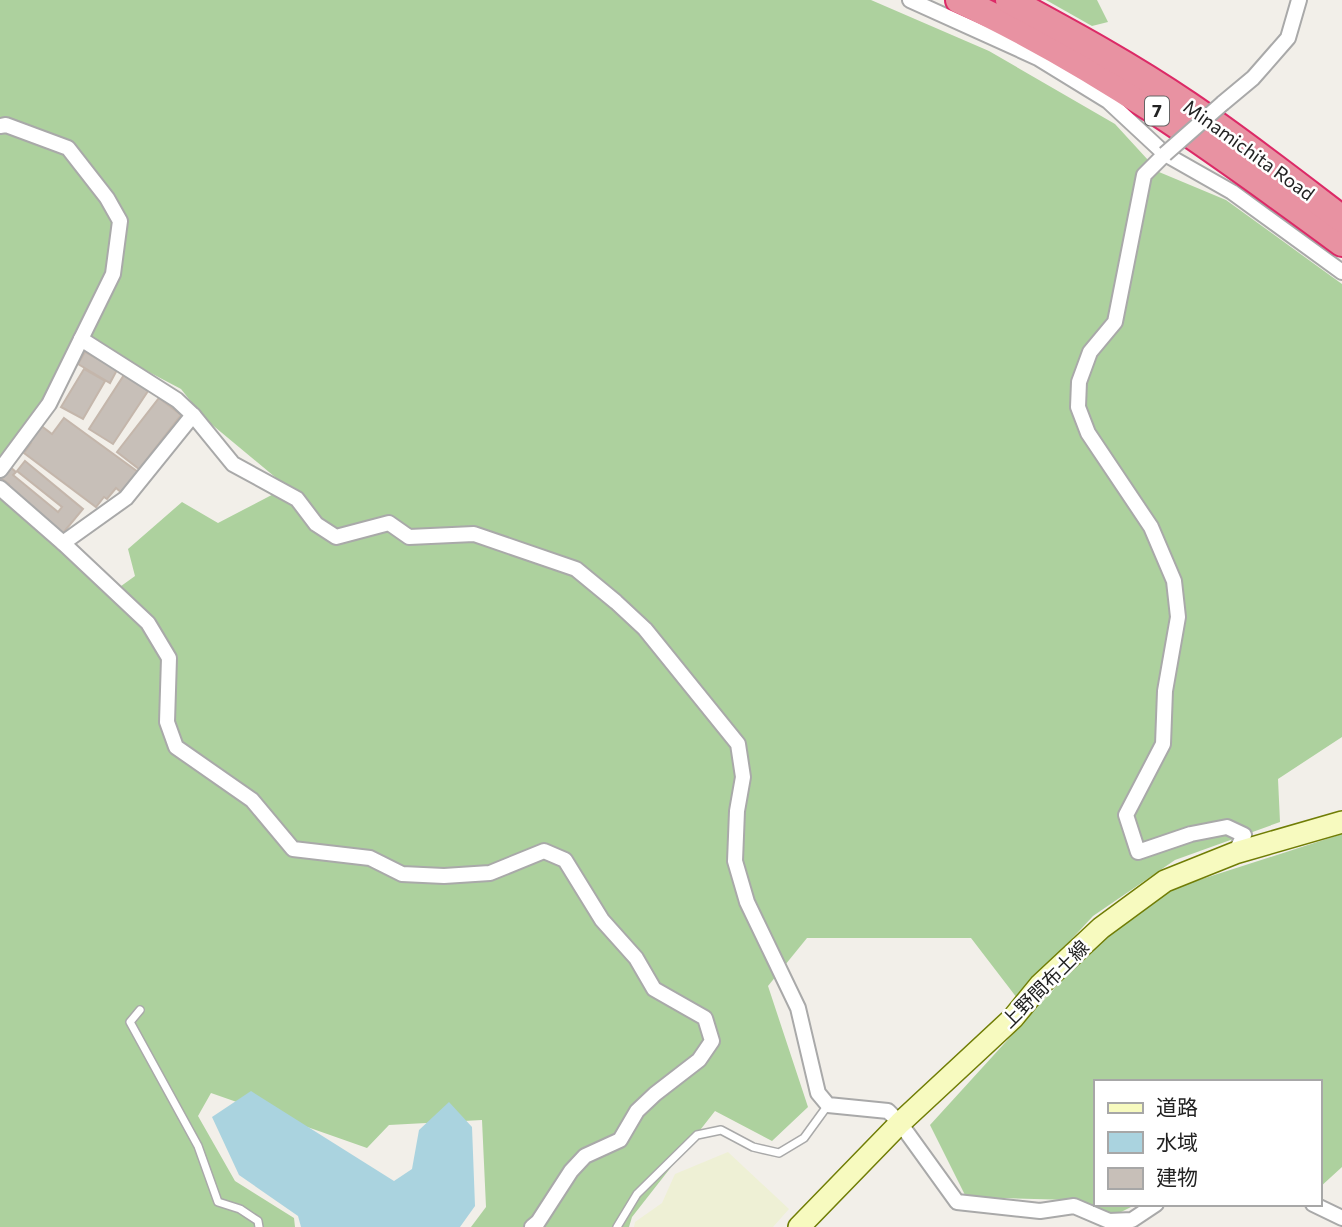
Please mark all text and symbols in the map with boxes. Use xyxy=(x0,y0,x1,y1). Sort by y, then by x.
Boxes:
street label: Minamichita Road xyxy=(1179,94,1319,205)
road number: 7 xyxy=(1145,96,1169,126)
street label: 上野間布土線 xyxy=(996,935,1093,1032)
legend xyxy=(1094,1080,1321,1206)
text: 道路 xyxy=(1156,1094,1198,1119)
text: 水域 xyxy=(1156,1129,1198,1154)
text: 建物 xyxy=(1156,1164,1198,1189)

